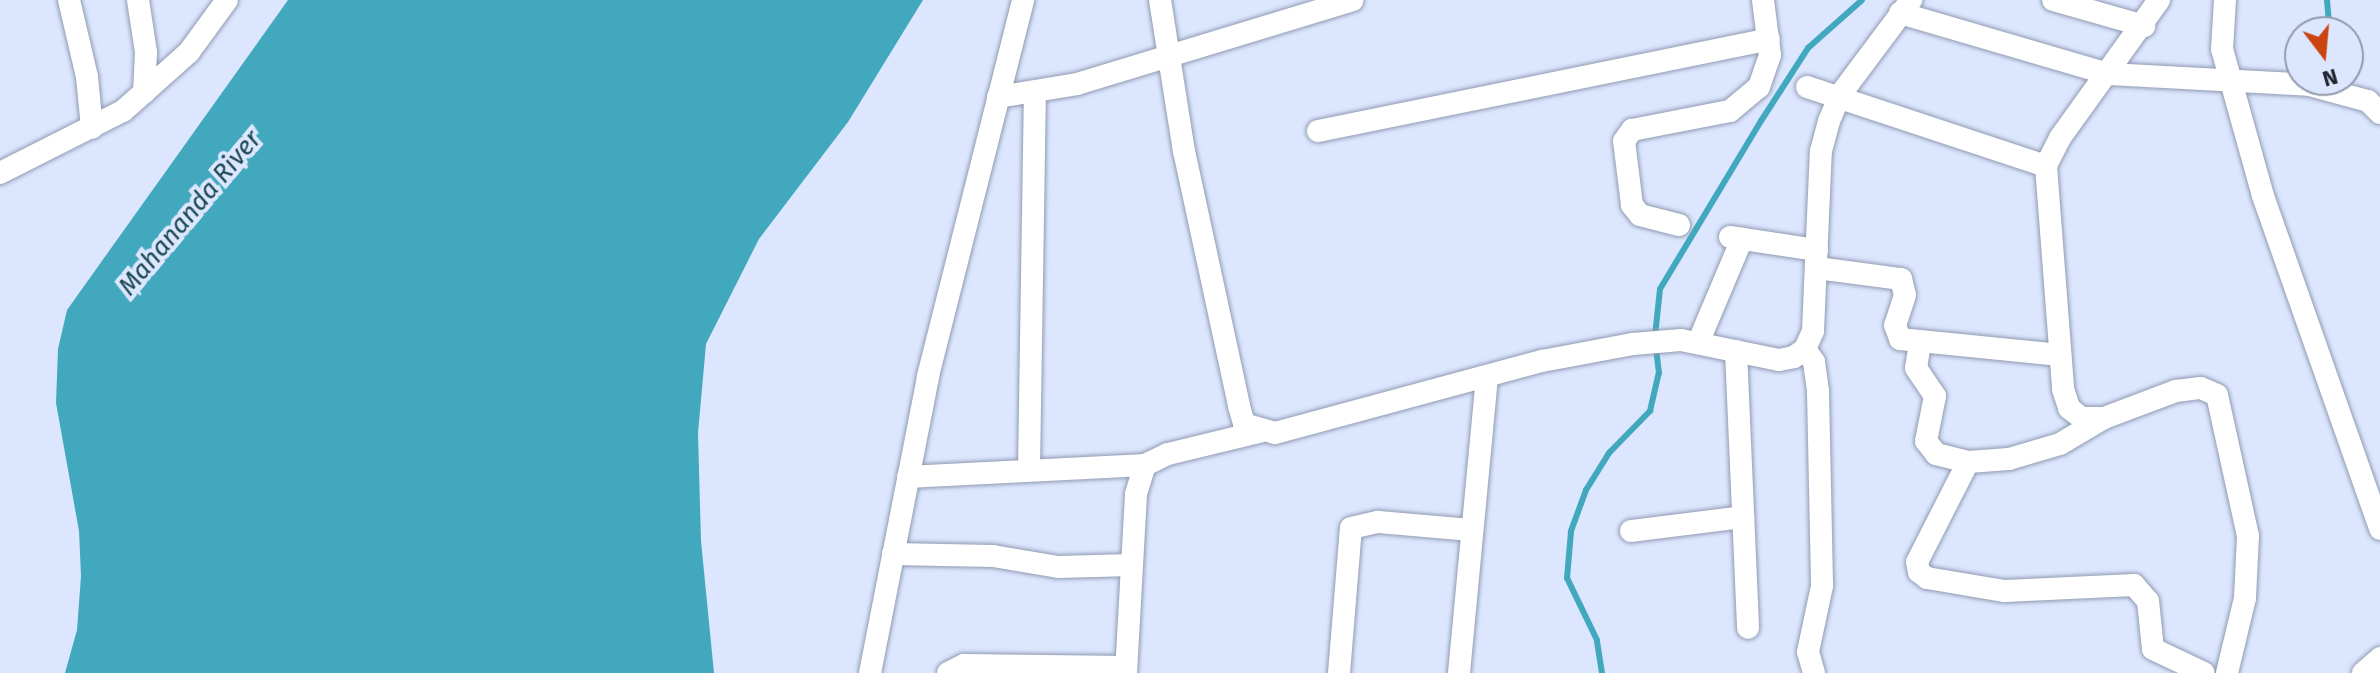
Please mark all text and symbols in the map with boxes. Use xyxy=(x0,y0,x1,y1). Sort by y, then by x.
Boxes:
north arrow xyxy=(2284,16,2364,96)
text: N xyxy=(2319,63,2341,93)
water label: Mahananda River xyxy=(112,124,268,302)

